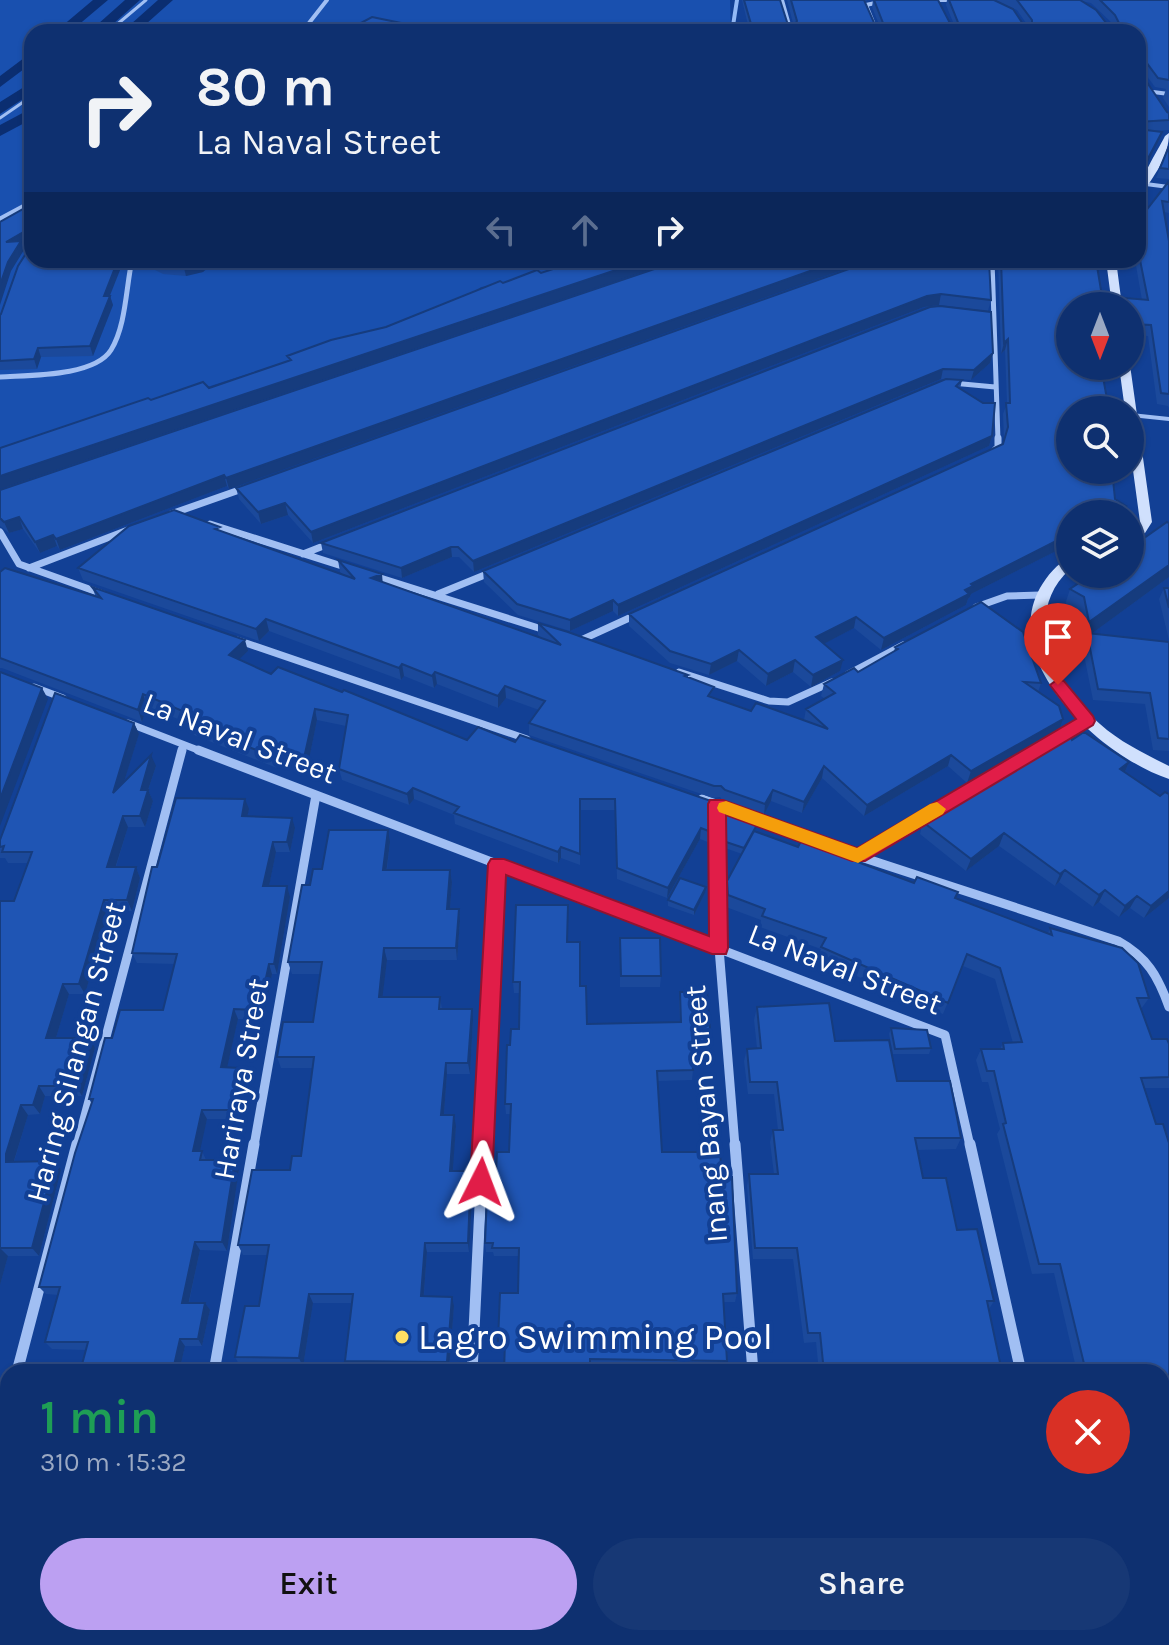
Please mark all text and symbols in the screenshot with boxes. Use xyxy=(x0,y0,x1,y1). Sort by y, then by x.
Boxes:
text: 80 m xyxy=(196,54,335,119)
icon: right xyxy=(64,56,168,160)
text: La Naval Street xyxy=(196,121,441,163)
icon: left xyxy=(479,208,523,252)
icon: ahead xyxy=(563,208,607,252)
icon: right xyxy=(647,208,691,252)
north arrow xyxy=(1056,292,1144,380)
map controls xyxy=(1056,292,1144,588)
button: search xyxy=(1056,396,1144,484)
button: layers xyxy=(1056,500,1144,588)
pin xyxy=(1024,603,1092,685)
icon: arrive xyxy=(1036,615,1080,659)
street label: La Naval Street xyxy=(138,685,342,791)
street label: Haring Silangan Street xyxy=(19,898,133,1206)
street label: La Naval Street xyxy=(743,916,947,1022)
street label: Hariraya Street xyxy=(206,976,276,1182)
street label: Inang Bayan Street xyxy=(677,984,735,1244)
position arrow xyxy=(439,1140,523,1224)
place label: Lagro Swimming Pool xyxy=(418,1316,773,1358)
marker: Lagro Swimming Pool xyxy=(393,1328,411,1346)
text: 1 min xyxy=(40,1389,159,1445)
button: close xyxy=(1046,1390,1130,1474)
text: 310 m · 15:32 xyxy=(40,1447,187,1478)
button: Exit xyxy=(40,1538,577,1630)
button: Share xyxy=(593,1538,1130,1630)

